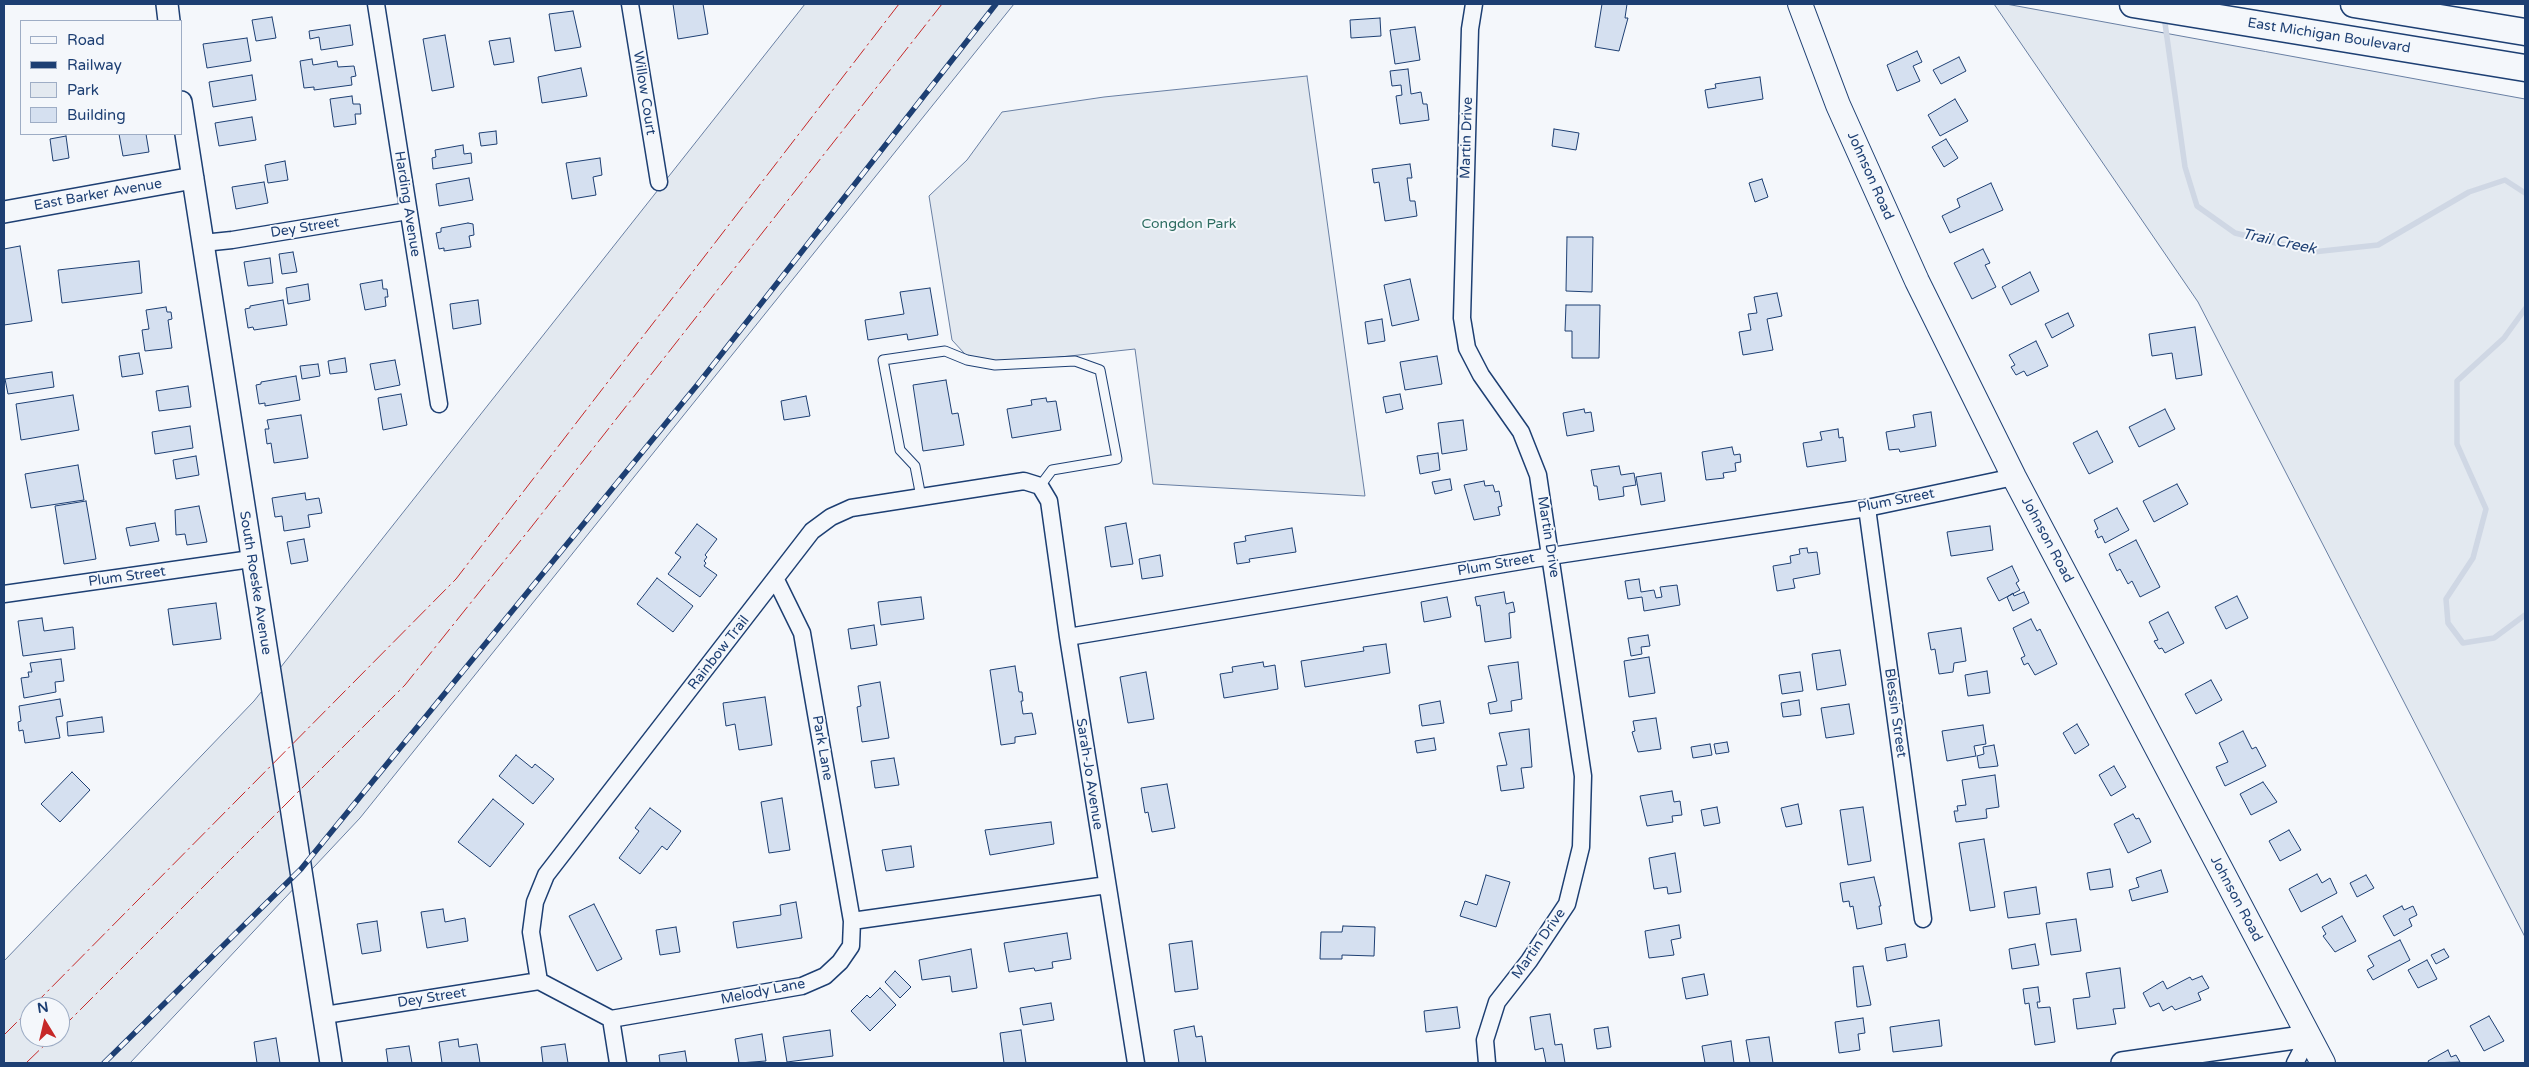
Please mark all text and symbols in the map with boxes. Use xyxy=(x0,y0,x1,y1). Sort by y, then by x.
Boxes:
street label: East Michigan Boulevard xyxy=(2246,15,2412,57)
legend xyxy=(20,20,182,135)
text: Road xyxy=(67,31,105,49)
street label: Willow Court xyxy=(629,50,659,136)
text: Railway xyxy=(67,56,122,74)
text: Park xyxy=(67,81,99,99)
street label: Martin Drive xyxy=(1457,97,1477,179)
text: Building xyxy=(67,106,126,124)
street label: Johnson Road xyxy=(1843,129,1897,223)
street label: Harding Avenue xyxy=(390,150,424,258)
street label: East Barker Avenue xyxy=(33,175,163,215)
street label: Dey Street xyxy=(269,214,341,242)
park label: Congdon Park xyxy=(1142,216,1236,232)
water label: Trail Creek xyxy=(2241,225,2317,259)
street label: Plum Street xyxy=(1856,485,1936,517)
street label: Johnson Road xyxy=(2017,494,2077,586)
street label: Martin Drive xyxy=(1533,495,1563,579)
street label: South Roeske Avenue xyxy=(235,510,275,656)
street label: Plum Street xyxy=(1456,550,1536,580)
street label: Plum Street xyxy=(87,563,167,591)
street label: Rainbow Trail xyxy=(685,612,753,694)
street label: Blessin Street xyxy=(1880,667,1910,759)
street label: Park Lane xyxy=(808,714,836,782)
street label: Sarah-Jo Avenue xyxy=(1072,717,1106,831)
street label: Johnson Road xyxy=(2206,853,2266,945)
street label: Martin Drive xyxy=(1509,906,1569,982)
street label: Melody Lane xyxy=(719,976,807,1008)
street label: Dey Street xyxy=(396,984,468,1012)
north arrow xyxy=(20,997,70,1047)
text: N xyxy=(36,998,50,1017)

